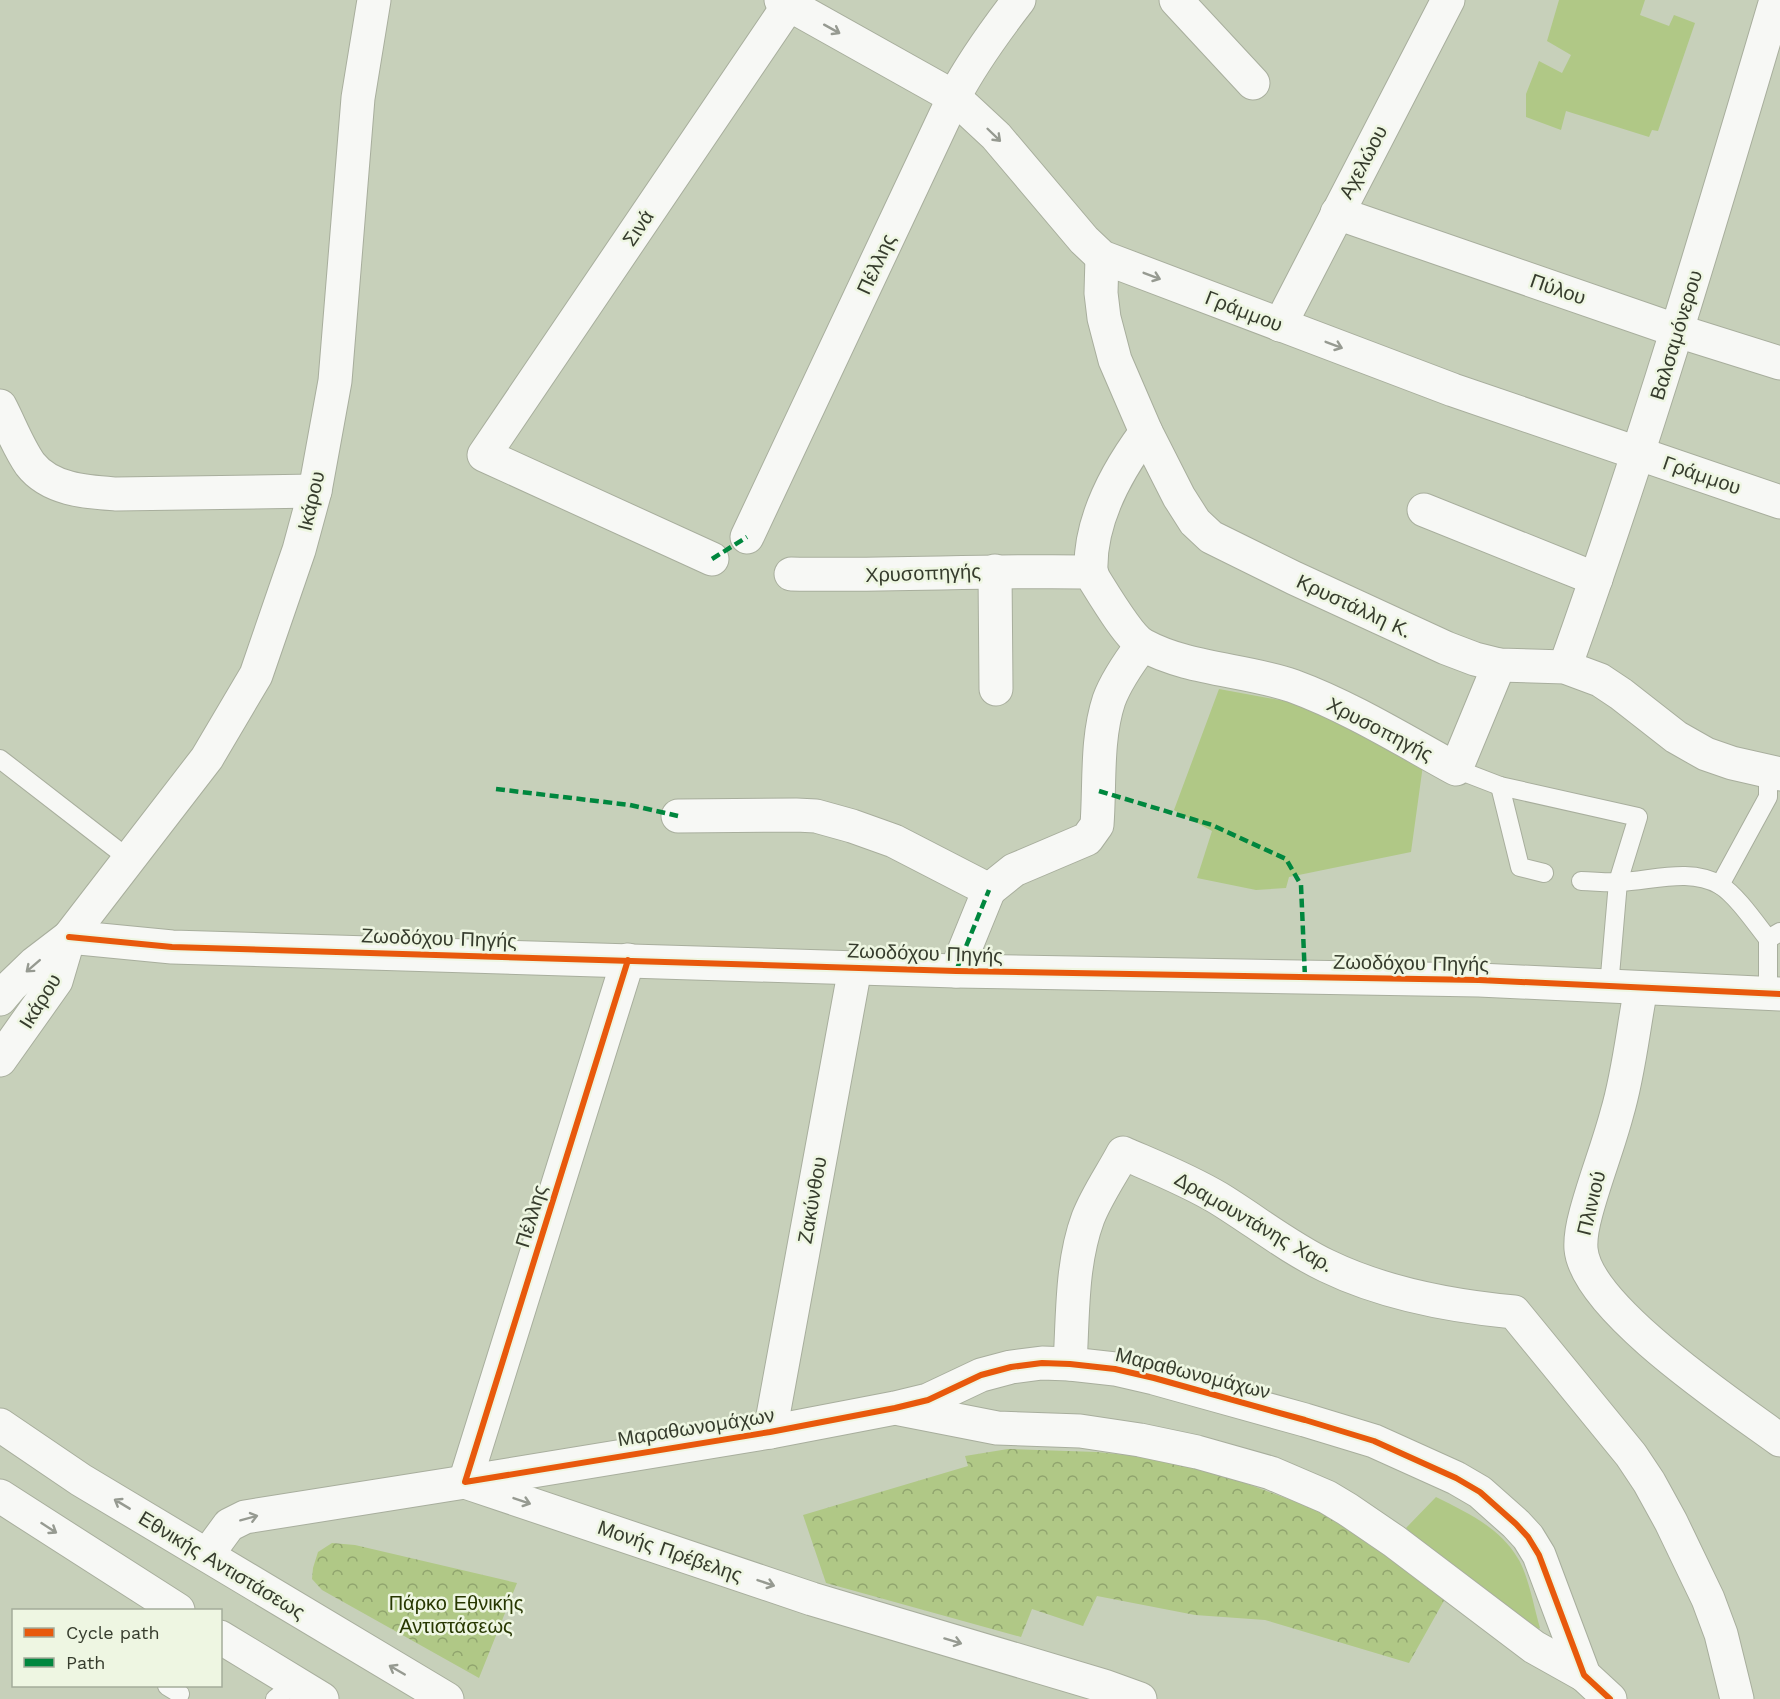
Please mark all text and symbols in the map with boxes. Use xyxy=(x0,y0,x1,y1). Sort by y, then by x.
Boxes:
one-way arrow xyxy=(823,23,840,35)
street label: Αχελώου xyxy=(1334,121,1392,203)
one-way arrow xyxy=(987,128,1002,142)
street label: Σινά xyxy=(617,205,659,251)
street label: Πέλλης xyxy=(852,230,901,298)
street label: Βαλσαμόνερου xyxy=(1645,267,1707,403)
street label: Πύλου xyxy=(1527,268,1589,310)
one-way arrow xyxy=(1142,271,1161,282)
street label: Γράμμου xyxy=(1202,285,1286,337)
one-way arrow xyxy=(1324,340,1343,351)
street label: Γράμμου xyxy=(1660,450,1744,500)
street label: Ικάρου xyxy=(293,469,329,533)
street label: Χρυσοπηγής xyxy=(865,559,982,587)
street label: Κρυστάλλη Κ. xyxy=(1293,569,1415,643)
street label: Χρυσοπηγής xyxy=(1323,692,1437,766)
street label: Ζωοδόχου Πηγής xyxy=(361,923,518,953)
street label: Ζωοδόχου Πηγής xyxy=(847,938,1004,968)
street label: Ζωοδόχου Πηγής xyxy=(1333,950,1489,976)
one-way arrow xyxy=(26,959,41,973)
street label: Ικάρου xyxy=(14,969,66,1033)
street label: Ζακύνθου xyxy=(793,1155,831,1245)
street label: Δραμουντάνης Χαρ. xyxy=(1170,1167,1338,1277)
street label: Πλινιού xyxy=(1571,1168,1611,1238)
street label: Πέλλης xyxy=(510,1181,552,1250)
street label: Μαραθωνομάχων xyxy=(1113,1342,1273,1404)
street label: Μαραθωνομάχων xyxy=(616,1403,776,1451)
one-way arrow xyxy=(512,1496,531,1507)
one-way arrow xyxy=(114,1498,131,1510)
street label: Εθνικής Αντιστάσεως xyxy=(134,1506,310,1624)
one-way arrow xyxy=(239,1512,258,1523)
street label: Μονής Πρέβελης xyxy=(595,1515,746,1587)
one-way arrow xyxy=(40,1522,57,1534)
one-way arrow xyxy=(756,1579,775,1590)
park label: Πάρκο Εθνικής Αντιστάσεως xyxy=(389,1591,524,1638)
legend xyxy=(12,1609,222,1687)
text: Cycle path xyxy=(66,1622,160,1643)
one-way arrow xyxy=(943,1636,962,1647)
text: Path xyxy=(66,1652,106,1673)
one-way arrow xyxy=(389,1664,406,1676)

